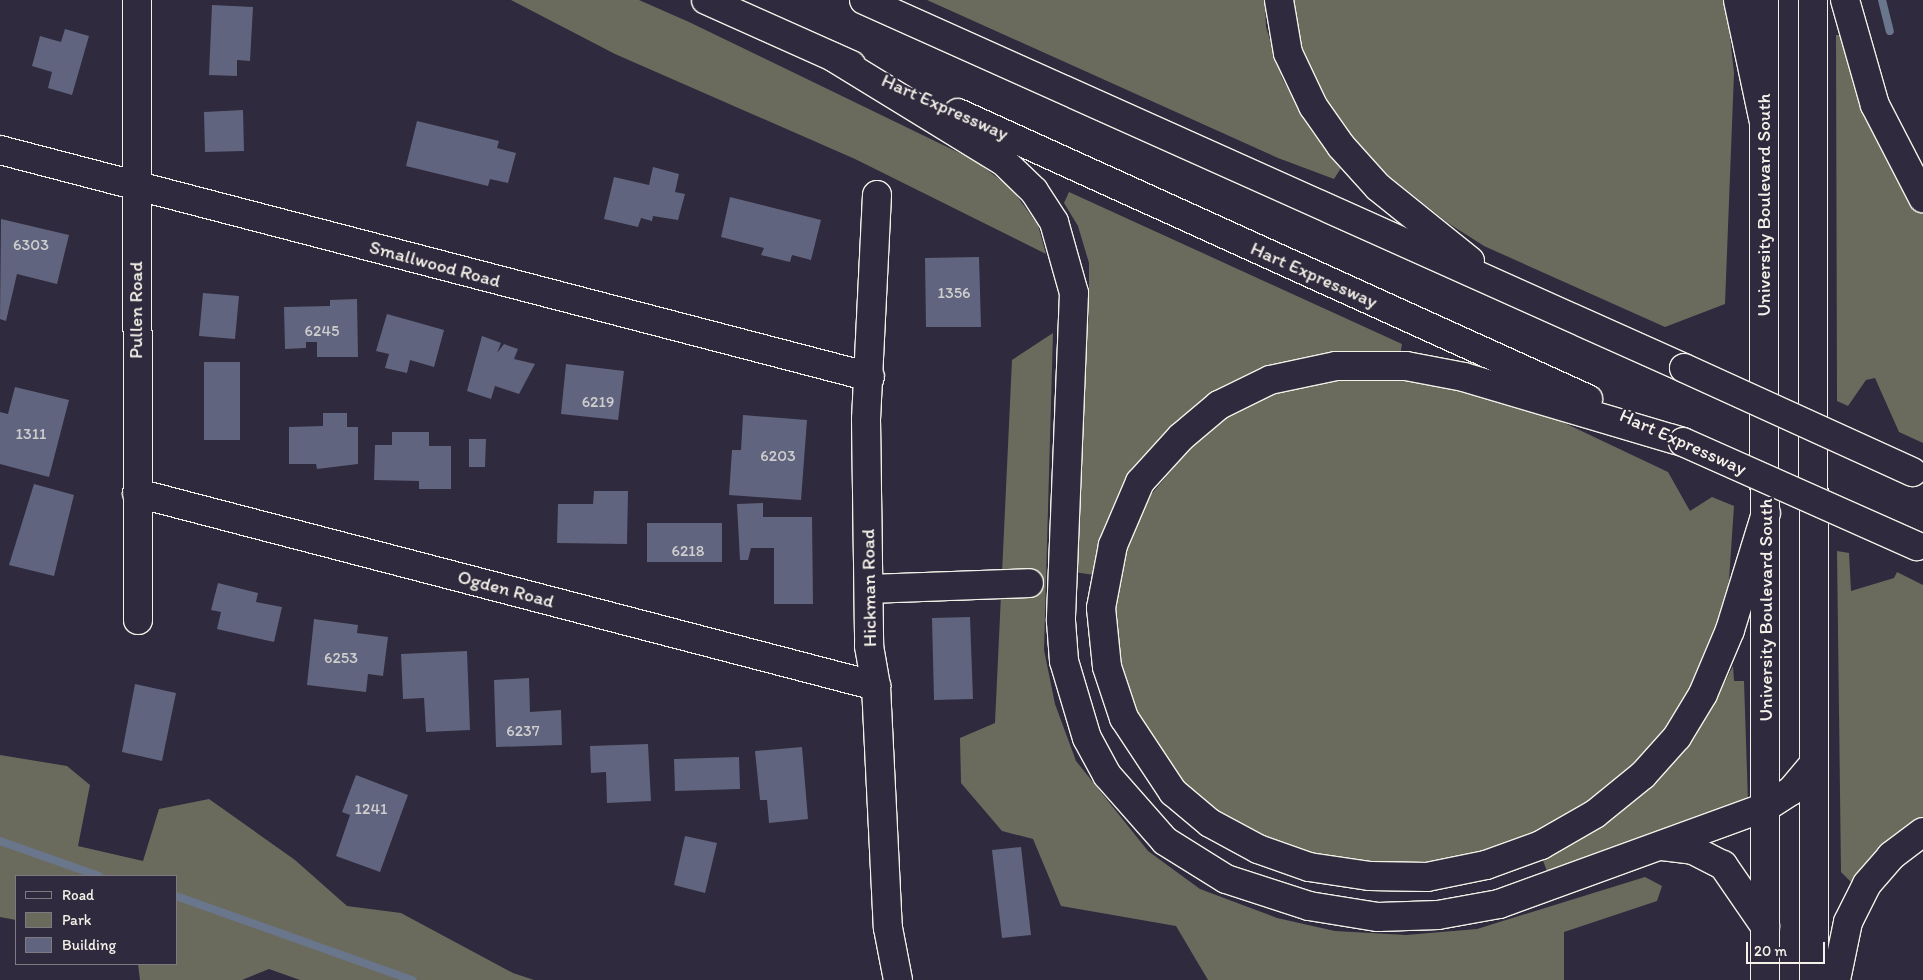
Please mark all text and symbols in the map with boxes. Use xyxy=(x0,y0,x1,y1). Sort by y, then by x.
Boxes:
street label: Hart Expressway xyxy=(878,69,1012,145)
street label: University Boulevard South xyxy=(1753,94,1775,316)
house number: 6303 xyxy=(13,235,49,255)
street label: Smallwood Road xyxy=(367,236,503,292)
street label: Hart Expressway xyxy=(1247,237,1381,313)
street label: Pullen Road xyxy=(125,261,147,359)
house number: 1356 xyxy=(937,283,971,303)
house number: 6245 xyxy=(305,321,339,341)
house number: 6219 xyxy=(582,392,614,412)
street label: Hart Expressway xyxy=(1616,404,1750,480)
house number: 1311 xyxy=(16,424,46,444)
house number: 6203 xyxy=(760,446,796,466)
street label: University Boulevard South xyxy=(1755,499,1777,721)
street label: Hickman Road xyxy=(857,529,881,647)
house number: 6218 xyxy=(671,541,705,561)
street label: Ogden Road xyxy=(455,565,557,613)
house number: 6253 xyxy=(324,648,358,668)
house number: 6237 xyxy=(506,721,540,741)
house number: 1241 xyxy=(355,799,387,819)
legend xyxy=(15,875,178,965)
text: Road xyxy=(62,886,94,904)
text: Park xyxy=(62,911,92,929)
scale bar xyxy=(1748,932,1827,964)
text: Building xyxy=(62,936,116,954)
text: 20 m xyxy=(1754,942,1787,960)

